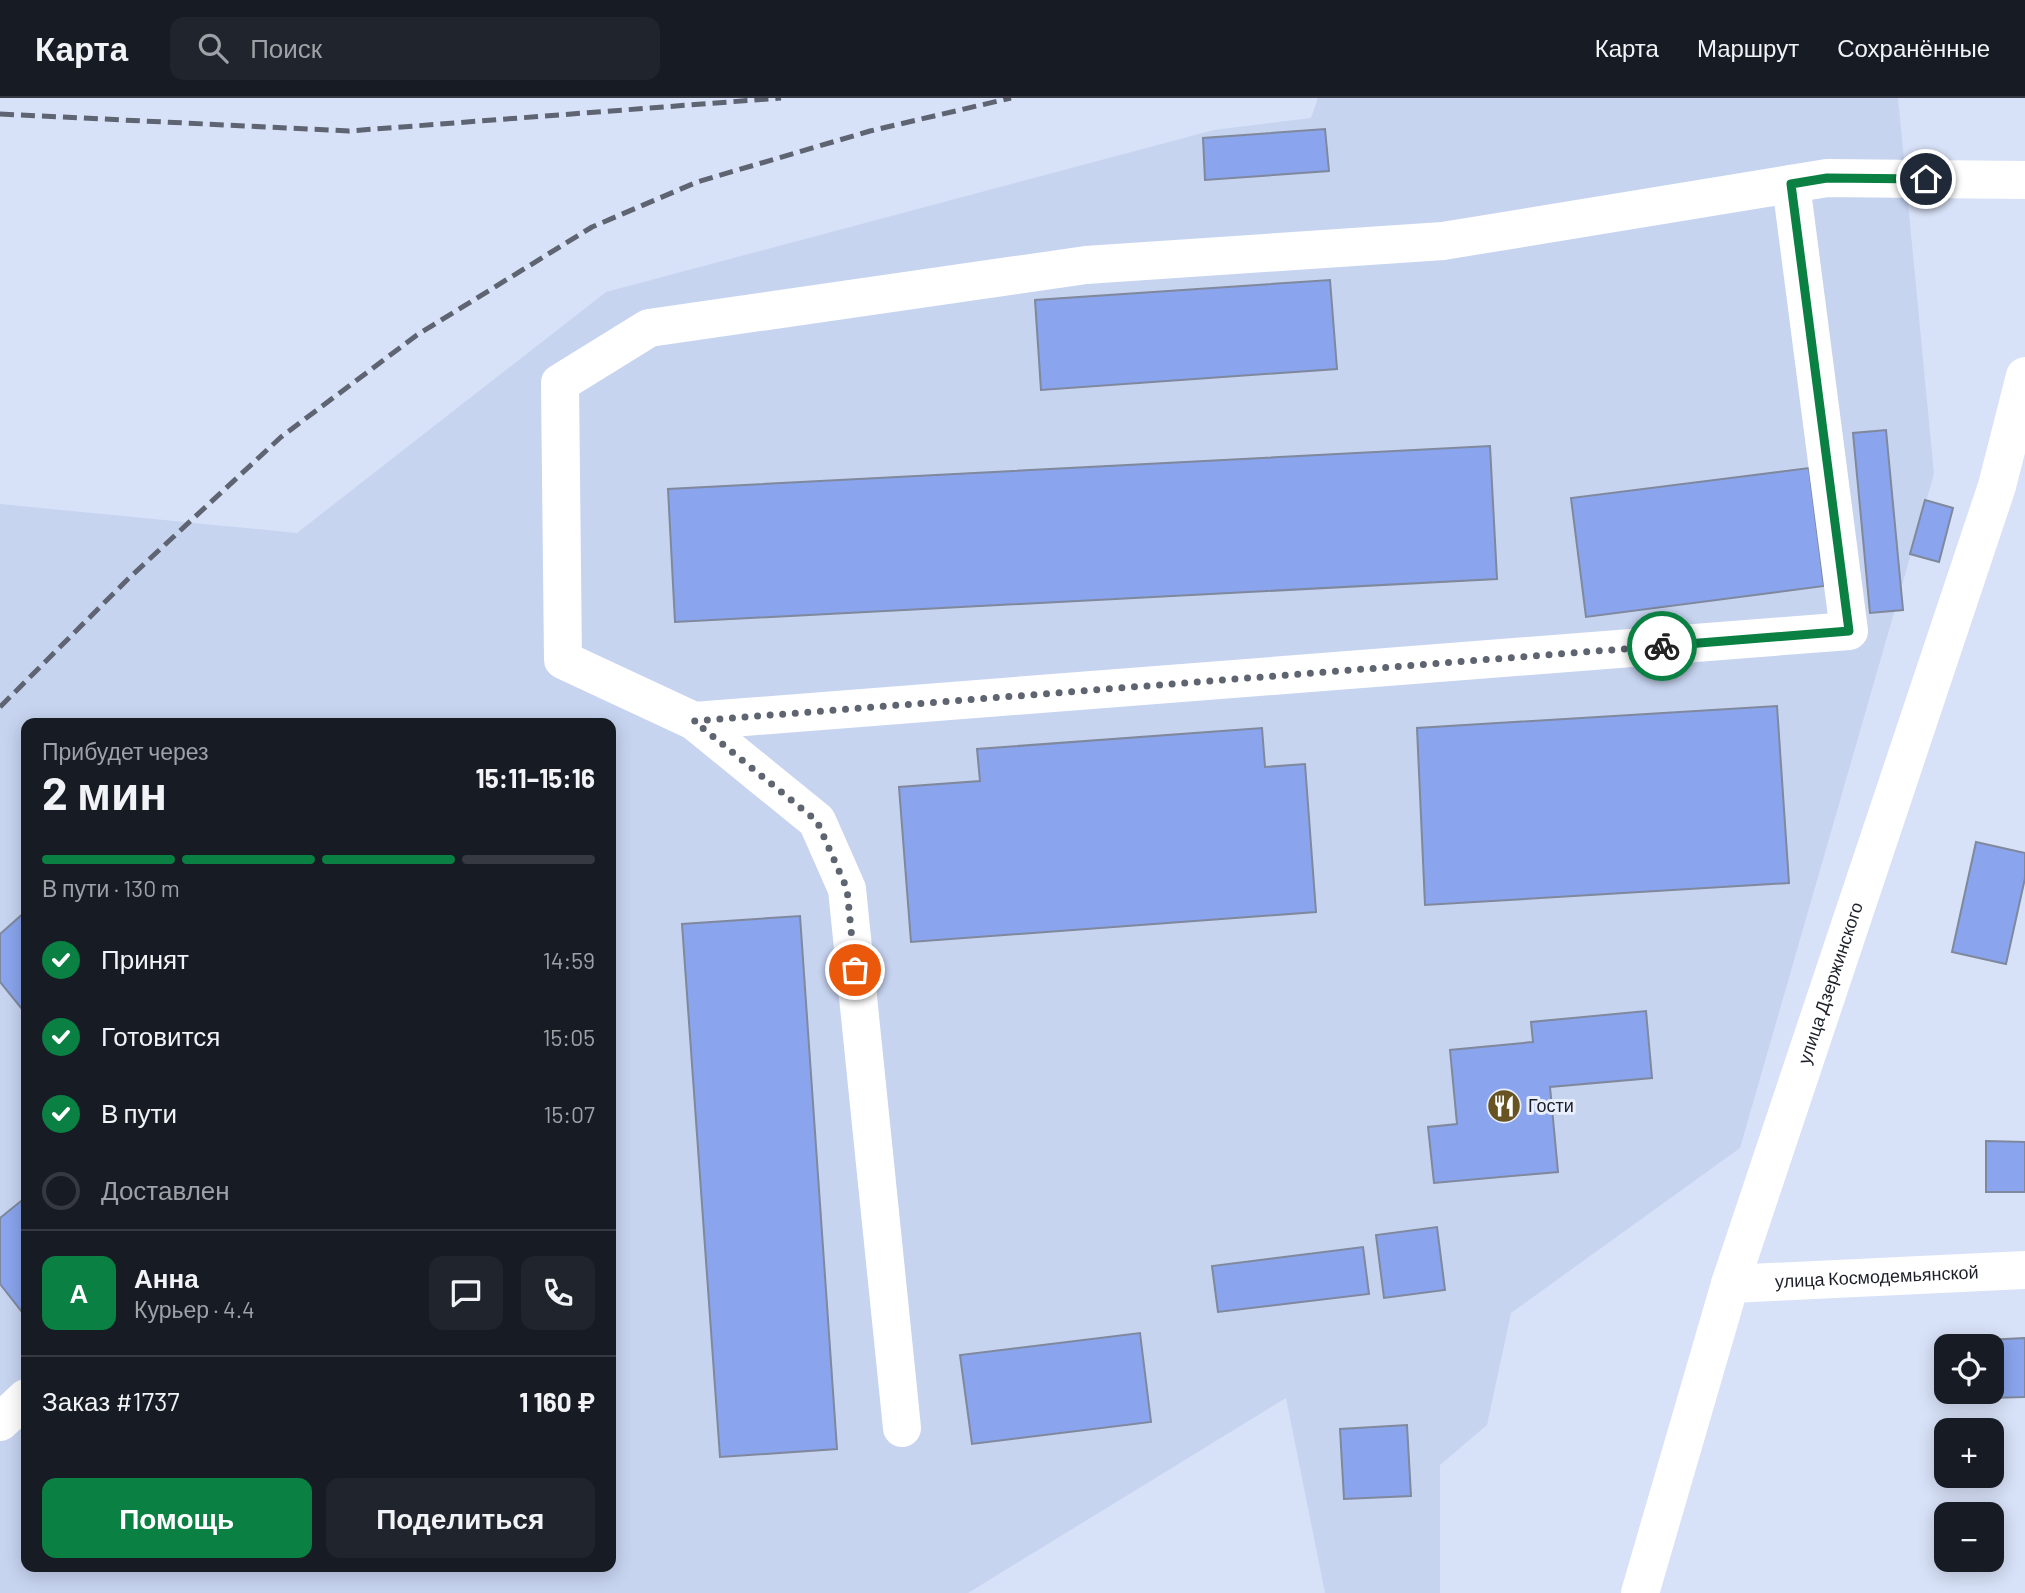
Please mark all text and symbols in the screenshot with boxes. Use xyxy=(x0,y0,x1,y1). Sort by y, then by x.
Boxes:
search box xyxy=(170,17,660,80)
text: Карта xyxy=(35,28,128,68)
icon: search xyxy=(194,29,232,67)
text: Поиск xyxy=(250,32,322,63)
text: Карта xyxy=(1595,33,1659,62)
text: Маршрут xyxy=(1697,33,1799,62)
text: Сохранённые xyxy=(1837,33,1990,62)
pin xyxy=(1896,149,1956,209)
icon: home xyxy=(1907,160,1945,198)
courier xyxy=(1627,611,1697,681)
icon: bike xyxy=(1643,627,1681,665)
text: Прибудет через xyxy=(42,737,209,765)
text: 15:11–15:16 xyxy=(476,762,595,793)
text: 2 мин xyxy=(42,764,167,819)
text: В пути · 130 m xyxy=(42,874,180,902)
street label: улица Дзержинского xyxy=(1792,899,1867,1067)
pin xyxy=(825,940,885,1000)
icon: check xyxy=(42,941,80,979)
text: Принят xyxy=(101,943,189,974)
text: 14:59 xyxy=(543,946,595,974)
icon: bag xyxy=(836,951,874,989)
icon: check xyxy=(42,1018,80,1056)
text: Готовится xyxy=(101,1020,220,1051)
text: 15:05 xyxy=(543,1023,595,1051)
restaurant icon: Гости xyxy=(1485,1087,1523,1125)
place label: Гости xyxy=(1528,1094,1574,1116)
icon: check xyxy=(42,1095,80,1133)
text: В пути xyxy=(101,1097,177,1128)
text: 15:07 xyxy=(543,1100,595,1128)
text: Доставлен xyxy=(101,1174,230,1205)
button: chat xyxy=(429,1256,503,1330)
button: phone xyxy=(521,1256,595,1330)
street label: улица Космодемьянской xyxy=(1774,1260,1979,1292)
text: Анна xyxy=(134,1262,199,1293)
text: А xyxy=(70,1277,88,1308)
text: Курьер · 4.4 xyxy=(134,1295,255,1323)
map controls xyxy=(1934,1334,2004,1572)
button: locate xyxy=(1934,1334,2004,1404)
text: Заказ #1737 xyxy=(42,1385,180,1416)
text: 1 160 ₽ xyxy=(519,1386,595,1417)
button: + xyxy=(1934,1418,2004,1488)
button: Помощь xyxy=(42,1478,312,1558)
button: Поделиться xyxy=(326,1478,595,1558)
button: − xyxy=(1934,1502,2004,1572)

